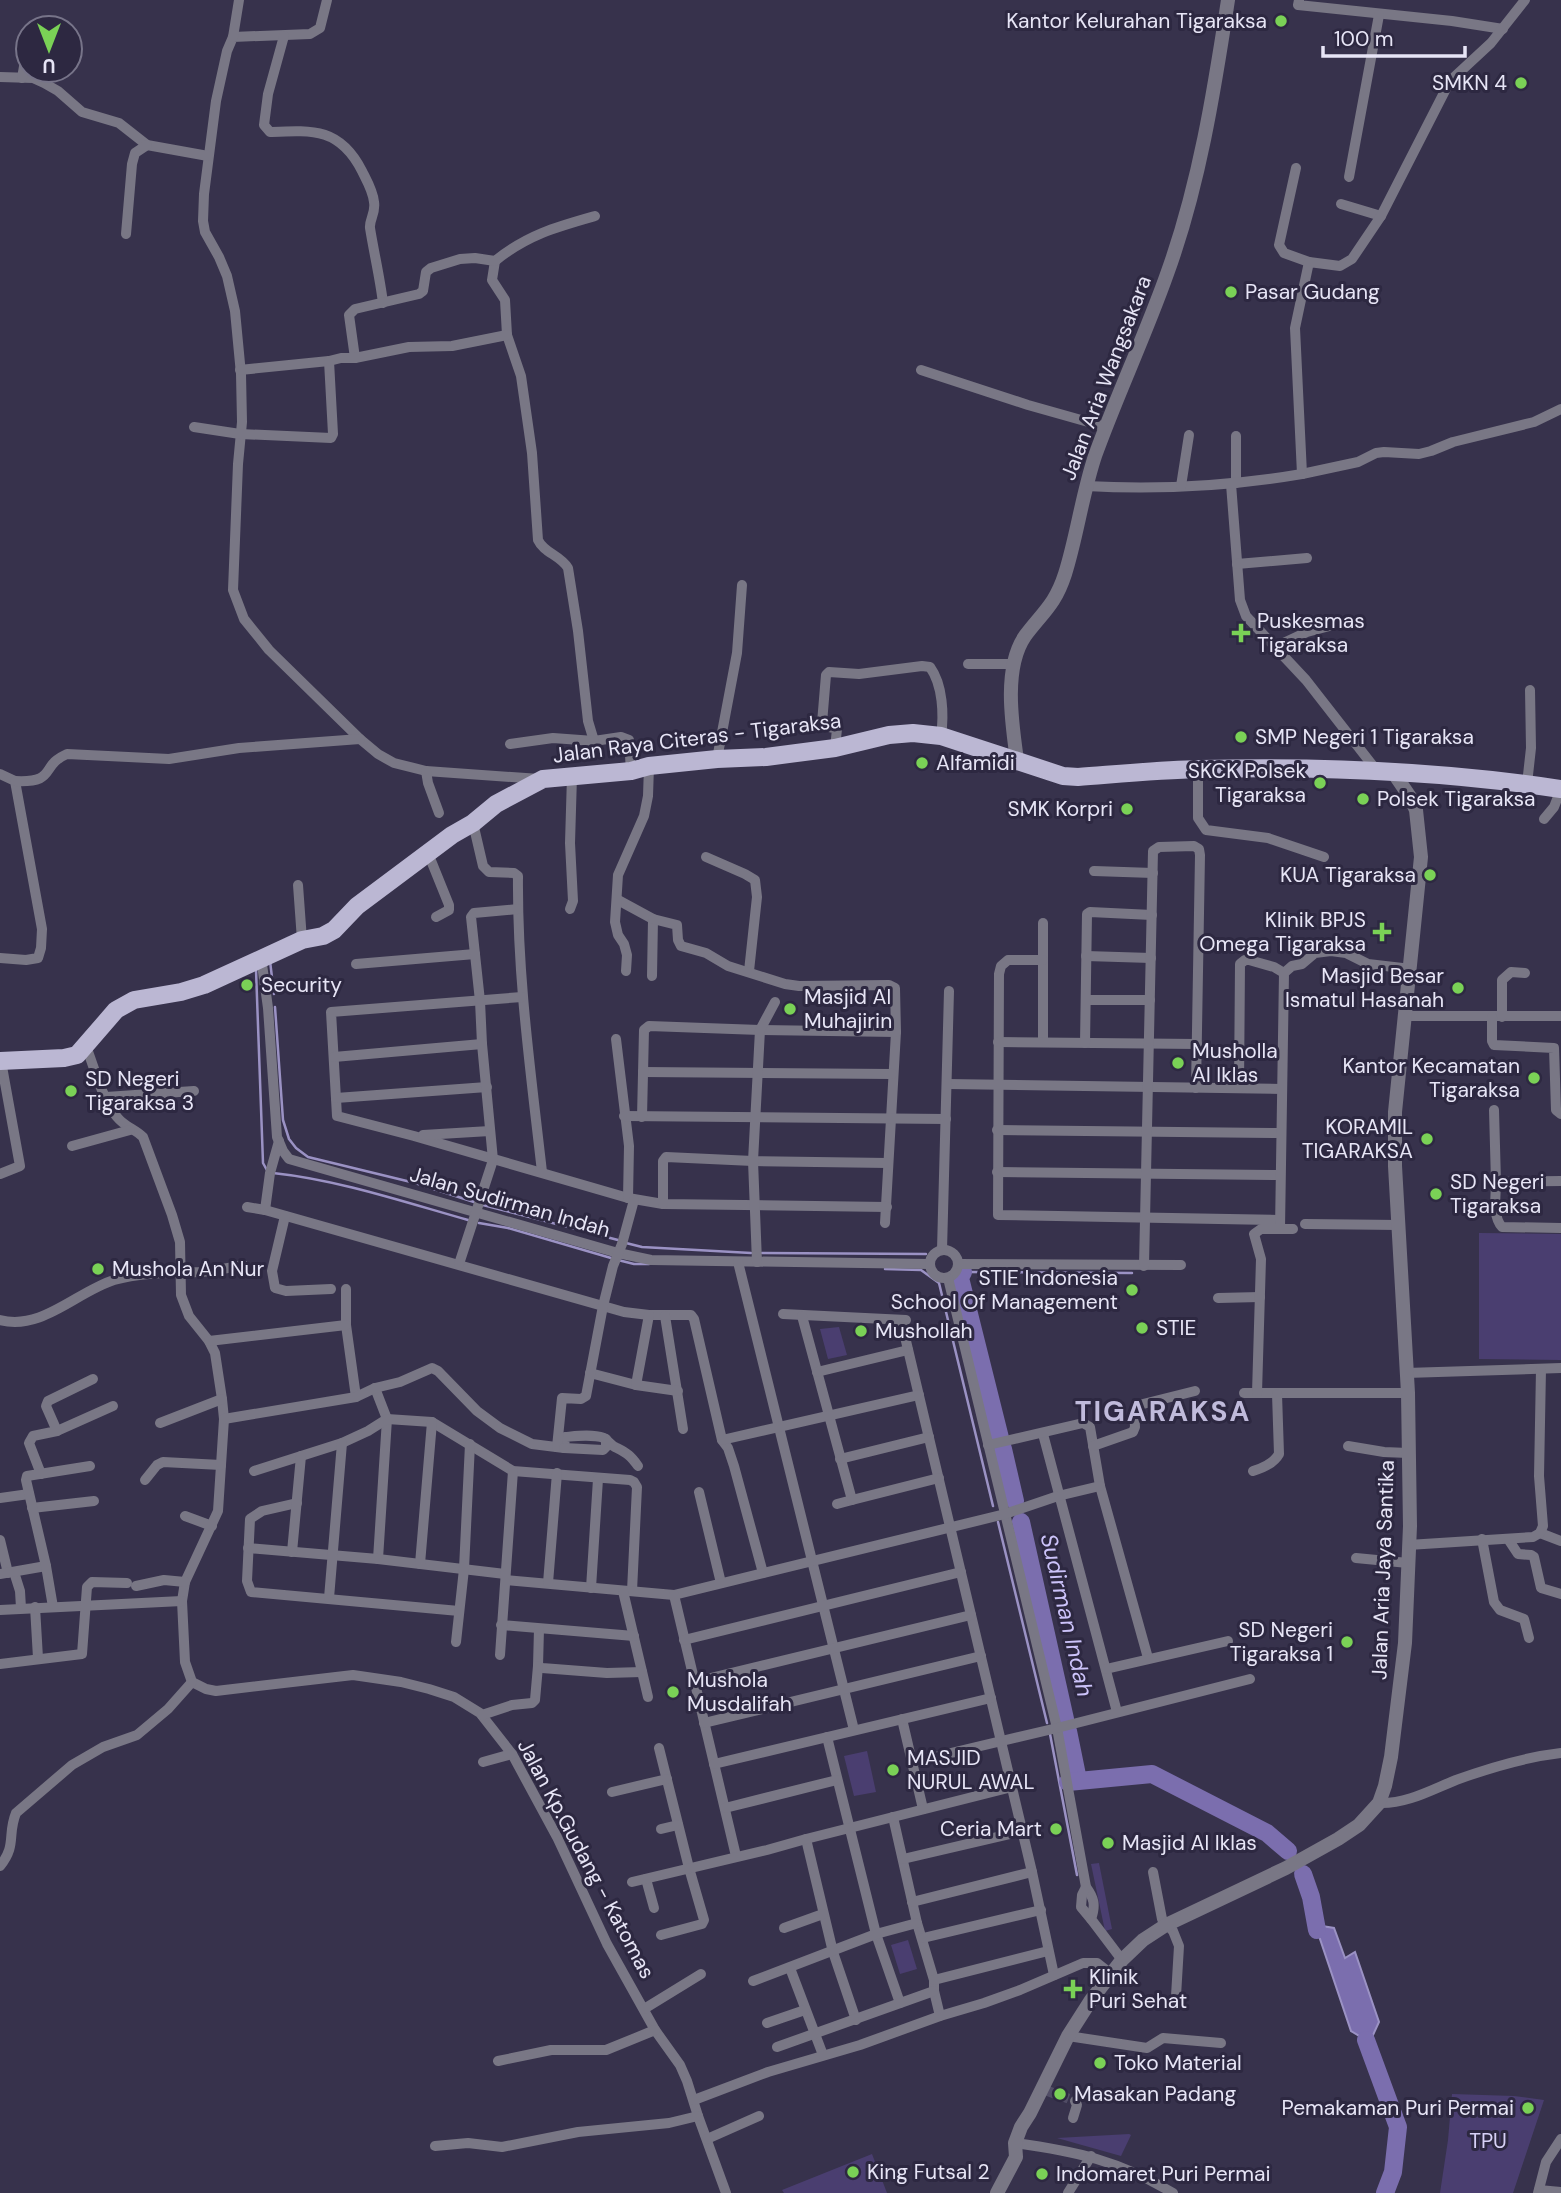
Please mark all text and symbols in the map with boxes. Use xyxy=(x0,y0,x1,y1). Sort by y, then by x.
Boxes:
place label: Kantor Kelurahan Tigaraksa xyxy=(1006,7,1267,35)
marker: Kantor Kelurahan Tigaraksa xyxy=(1273,13,1289,29)
north arrow xyxy=(14,14,84,84)
scale bar xyxy=(1323,14,1465,58)
text: 100 m xyxy=(1334,25,1394,53)
text: U xyxy=(42,53,56,78)
place label: SMKN 4 xyxy=(1432,69,1507,97)
marker: SMKN 4 xyxy=(1513,75,1529,91)
street label: Jalan Aria Wangsakara xyxy=(1054,272,1158,484)
place label: Pasar Gudang xyxy=(1245,278,1380,306)
marker: Pasar Gudang xyxy=(1223,284,1239,300)
place label: Puskesmas Tigaraksa xyxy=(1257,607,1365,659)
marker: Puskesmas Tigaraksa xyxy=(1231,623,1251,643)
street label: Jalan Raya Citeras - Tigaraksa xyxy=(551,706,843,770)
place label: SMP Negeri 1 Tigaraksa xyxy=(1255,723,1474,751)
marker: SMP Negeri 1 Tigaraksa xyxy=(1233,729,1249,745)
place label: Alfamidi xyxy=(936,749,1015,777)
marker: Alfamidi xyxy=(914,755,930,771)
place label: SKCK Polsek Tigaraksa xyxy=(1188,757,1306,809)
marker: SKCK Polsek Tigaraksa xyxy=(1312,775,1328,791)
place label: Polsek Tigaraksa xyxy=(1377,785,1535,813)
marker: Polsek Tigaraksa xyxy=(1355,791,1371,807)
place label: SMK Korpri xyxy=(1008,795,1113,823)
marker: SMK Korpri xyxy=(1119,801,1135,817)
place label: KUA Tigaraksa xyxy=(1280,861,1416,889)
marker: KUA Tigaraksa xyxy=(1422,867,1438,883)
place label: Klinik BPJS Omega Tigaraksa xyxy=(1199,906,1366,958)
marker: Klinik BPJS Omega Tigaraksa xyxy=(1372,922,1392,942)
place label: Masjid Besar Ismatul Hasanah xyxy=(1285,962,1444,1014)
place label: Security xyxy=(261,971,342,999)
marker: Security xyxy=(239,977,255,993)
marker: Masjid Besar Ismatul Hasanah xyxy=(1450,980,1466,996)
place label: Masjid Al Muhajirin xyxy=(804,983,892,1035)
marker: Masjid Al Muhajirin xyxy=(782,1001,798,1017)
place label: Musholla Al Iklas xyxy=(1192,1037,1278,1089)
place label: Kantor Kecamatan Tigaraksa xyxy=(1342,1052,1520,1104)
marker: Musholla Al Iklas xyxy=(1170,1055,1186,1071)
place label: SD Negeri Tigaraksa 3 xyxy=(85,1065,194,1117)
marker: Kantor Kecamatan Tigaraksa xyxy=(1526,1070,1542,1086)
marker: SD Negeri Tigaraksa 3 xyxy=(63,1083,79,1099)
place label: KORAMIL TIGARAKSA xyxy=(1302,1113,1413,1165)
marker: KORAMIL TIGARAKSA xyxy=(1419,1131,1435,1147)
street label: Jalan Sudirman Indah xyxy=(407,1160,613,1244)
place label: SD Negeri Tigaraksa xyxy=(1450,1168,1545,1220)
marker: SD Negeri Tigaraksa xyxy=(1428,1186,1444,1202)
place label: Mushola An Nur xyxy=(112,1255,265,1283)
marker: Mushola An Nur xyxy=(90,1261,106,1277)
place label: STIE Indonesia School Of Management xyxy=(891,1264,1118,1316)
marker: STIE Indonesia School Of Management xyxy=(1124,1282,1140,1298)
place label: STIE xyxy=(1156,1314,1196,1342)
place label: Mushollah xyxy=(875,1317,973,1345)
marker: STIE xyxy=(1134,1320,1150,1336)
marker: Mushollah xyxy=(853,1323,869,1339)
district label: TIGARAKSA xyxy=(1075,1393,1251,1430)
street label: Jalan Aria Jaya Santika xyxy=(1365,1460,1401,1680)
water label: Sudirman Indah xyxy=(1034,1530,1100,1700)
place label: SD Negeri Tigaraksa 1 xyxy=(1230,1616,1333,1668)
marker: SD Negeri Tigaraksa 1 xyxy=(1339,1634,1355,1650)
place label: Mushola Musdalifah xyxy=(687,1666,792,1718)
marker: Mushola Musdalifah xyxy=(665,1684,681,1700)
street label: Jalan Kp.Gudang - Katomas xyxy=(511,1734,661,1984)
place label: MASJID NURUL AWAL xyxy=(907,1744,1035,1796)
marker: MASJID NURUL AWAL xyxy=(885,1762,901,1778)
place label: Ceria Mart xyxy=(940,1815,1042,1843)
marker: Ceria Mart xyxy=(1048,1821,1064,1837)
place label: Masjid Al Iklas xyxy=(1122,1829,1257,1857)
marker: Masjid Al Iklas xyxy=(1100,1835,1116,1851)
place label: Klinik Puri Sehat xyxy=(1089,1963,1187,2015)
marker: Klinik Puri Sehat xyxy=(1063,1979,1083,1999)
place label: Toko Material xyxy=(1114,2049,1242,2077)
marker: Toko Material xyxy=(1092,2055,1108,2071)
place label: Masakan Padang xyxy=(1074,2080,1236,2108)
marker: Masakan Padang xyxy=(1052,2086,1068,2102)
place label: Pemakaman Puri Permai xyxy=(1282,2094,1514,2122)
marker: Pemakaman Puri Permai xyxy=(1520,2100,1536,2116)
park label: TPU xyxy=(1469,2127,1507,2155)
place label: King Futsal 2 xyxy=(867,2158,990,2186)
place label: Indomaret Puri Permai xyxy=(1056,2160,1271,2188)
marker: King Futsal 2 xyxy=(845,2164,861,2180)
marker: Indomaret Puri Permai xyxy=(1034,2166,1050,2182)

